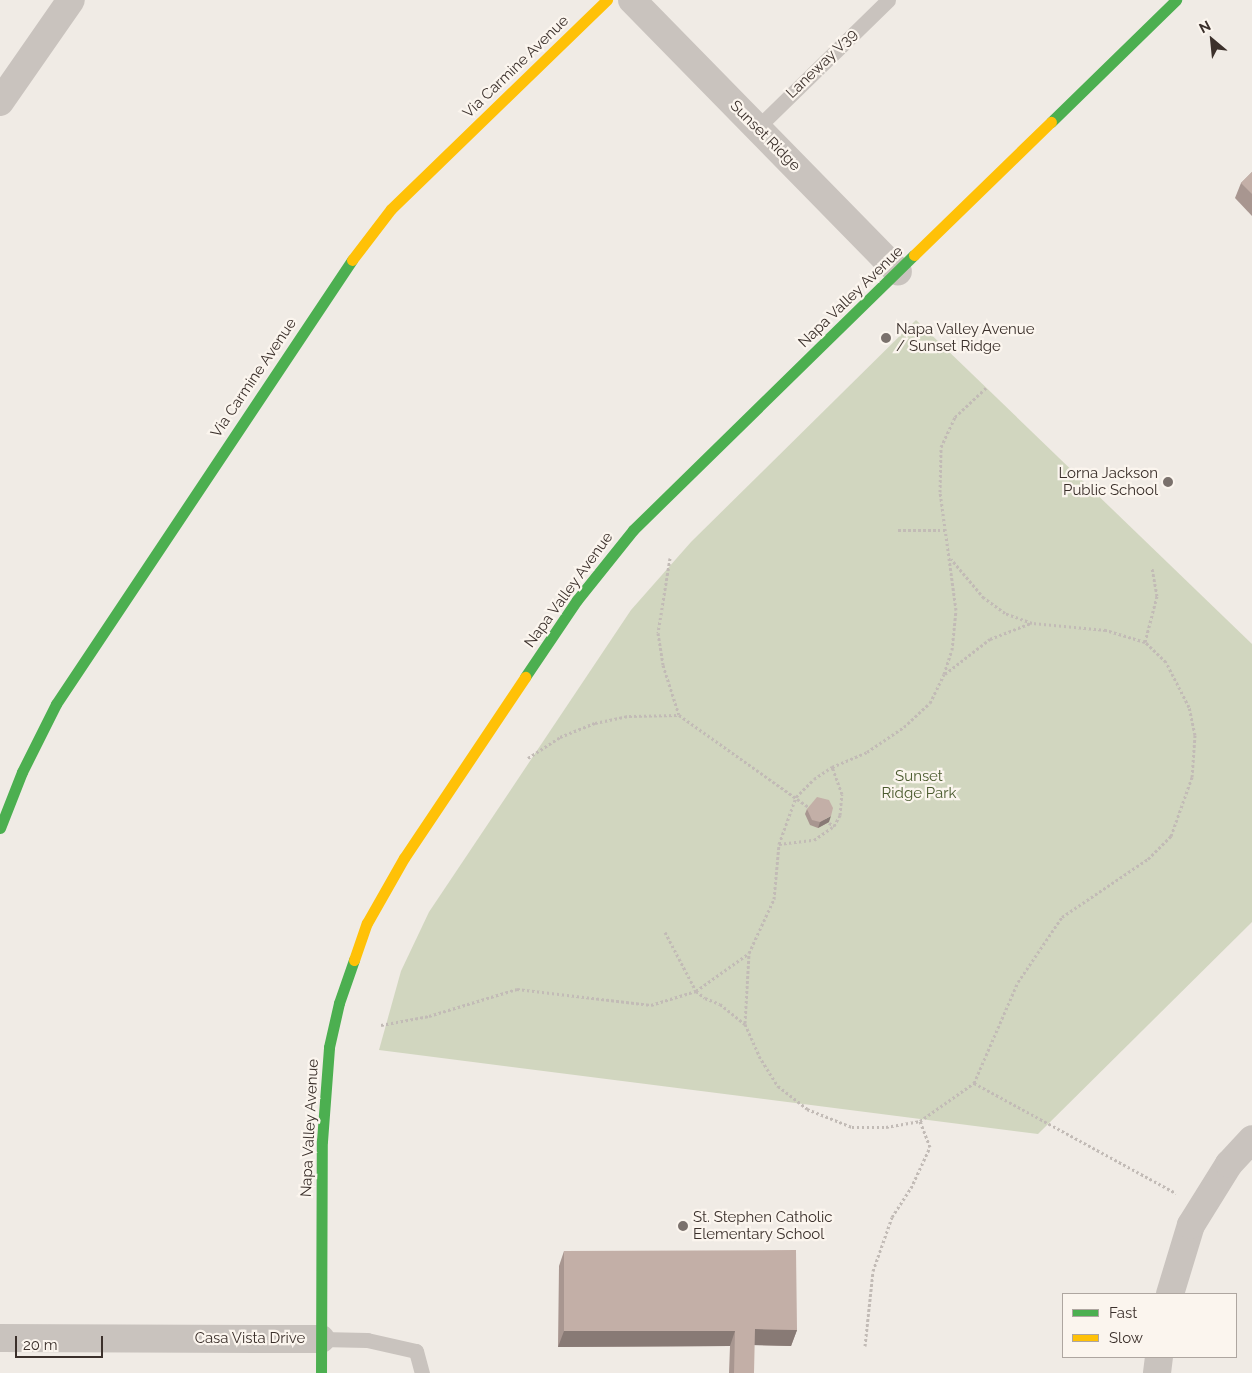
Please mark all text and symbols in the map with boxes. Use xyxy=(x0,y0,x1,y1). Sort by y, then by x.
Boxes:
street label: Via Carmine Avenue xyxy=(459,12,573,122)
north arrow xyxy=(1187,15,1237,65)
text: N xyxy=(1196,17,1213,36)
street label: Laneway V39 xyxy=(782,25,862,103)
street label: Sunset Ridge xyxy=(726,97,804,175)
street label: Napa Valley Avenue xyxy=(794,242,908,352)
street label: Via Carmine Avenue xyxy=(207,315,301,441)
place label: Napa Valley Avenue / Sunset Ridge xyxy=(896,320,1036,355)
marker: Napa Valley Avenue / Sunset Ridge xyxy=(880,332,892,344)
place label: Lorna Jackson Public School xyxy=(1058,464,1158,499)
marker: Lorna Jackson Public School xyxy=(1162,476,1174,488)
street label: Napa Valley Avenue xyxy=(521,528,617,652)
park label: Sunset Ridge Park xyxy=(882,767,956,802)
street label: Napa Valley Avenue xyxy=(297,1058,323,1198)
place label: St. Stephen Catholic Elementary School xyxy=(693,1208,832,1243)
marker: St. Stephen Catholic Elementary School xyxy=(677,1220,689,1232)
legend xyxy=(1062,1293,1237,1358)
text: Fast xyxy=(1109,1304,1137,1322)
scale bar xyxy=(18,1326,105,1358)
text: Slow xyxy=(1109,1329,1143,1347)
street label: Casa Vista Drive xyxy=(194,1330,306,1348)
text: 20 m xyxy=(23,1336,58,1354)

